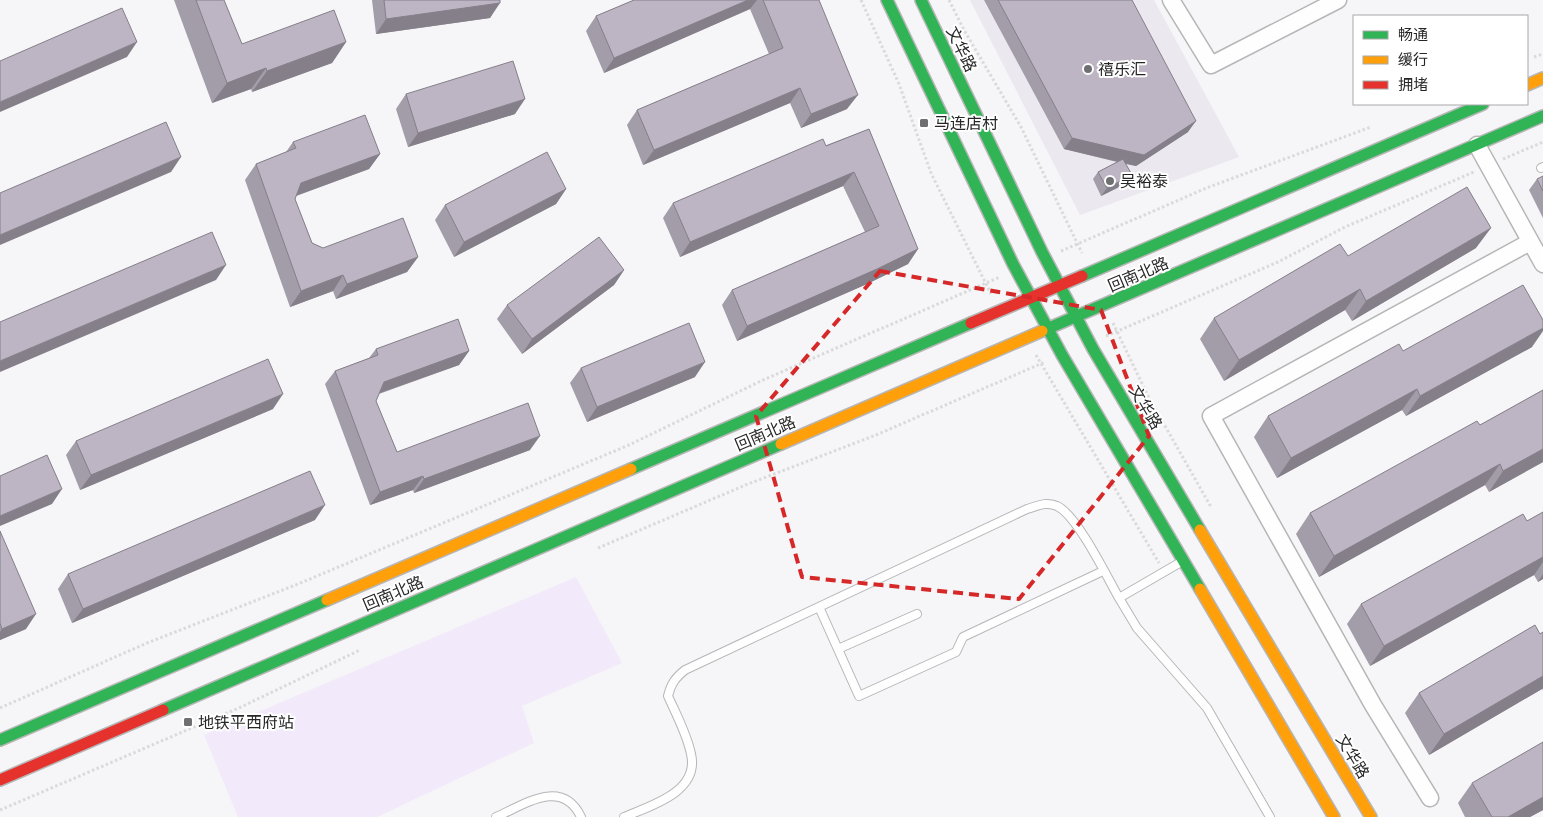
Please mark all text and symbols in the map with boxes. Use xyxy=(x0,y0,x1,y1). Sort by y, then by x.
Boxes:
legend xyxy=(1353,15,1528,105)
street label: 文华路 xyxy=(943,24,980,75)
text: 畅通 xyxy=(1398,26,1428,43)
text: 缓行 xyxy=(1398,51,1428,68)
place label: 禧乐汇 xyxy=(1098,61,1146,78)
marker: 禧乐汇 xyxy=(1082,63,1094,75)
text: 拥堵 xyxy=(1398,76,1428,93)
place label: 马连店村 xyxy=(934,115,998,132)
marker: 马连店村 xyxy=(918,117,930,129)
place label: 吴裕泰 xyxy=(1120,173,1168,190)
marker: 吴裕泰 xyxy=(1104,175,1116,187)
street label: 回南北路 xyxy=(1105,254,1171,295)
street label: 文华路 xyxy=(1126,382,1165,432)
street label: 回南北路 xyxy=(732,413,798,454)
street label: 回南北路 xyxy=(360,573,426,614)
place label: 地铁平西府站 xyxy=(198,714,294,731)
marker: 地铁平西府站 xyxy=(182,716,194,728)
street label: 文华路 xyxy=(1333,731,1372,781)

